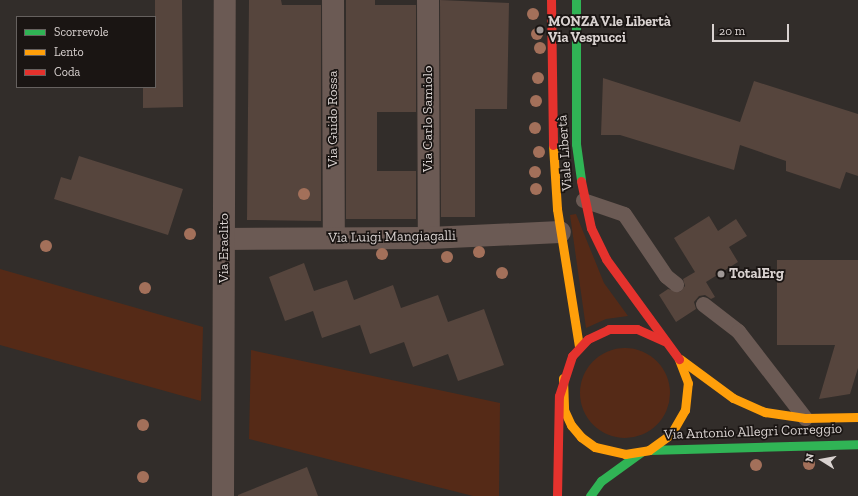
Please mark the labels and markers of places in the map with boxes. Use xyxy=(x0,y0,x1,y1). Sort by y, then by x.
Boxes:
place label: MONZA V.le Libertà Via Vespucci xyxy=(548,14,672,46)
marker: MONZA V.le Libertà Via Vespucci xyxy=(535,25,545,35)
place label: TotalErg xyxy=(729,266,784,282)
marker: TotalErg xyxy=(716,269,726,279)

